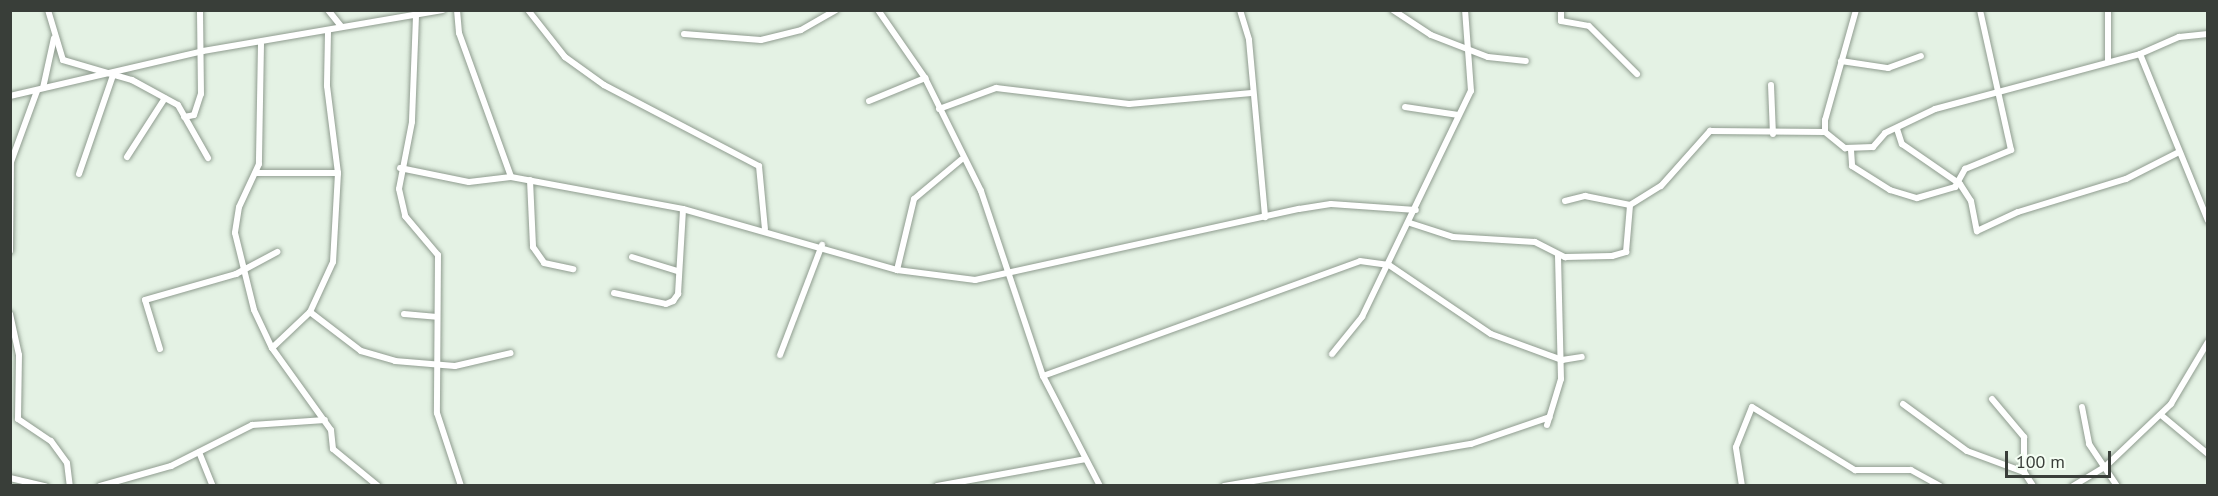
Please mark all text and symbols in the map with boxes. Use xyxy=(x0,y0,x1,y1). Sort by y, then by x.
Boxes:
scale bar xyxy=(2008,439,2114,477)
text: 100 m xyxy=(2016,450,2065,473)

